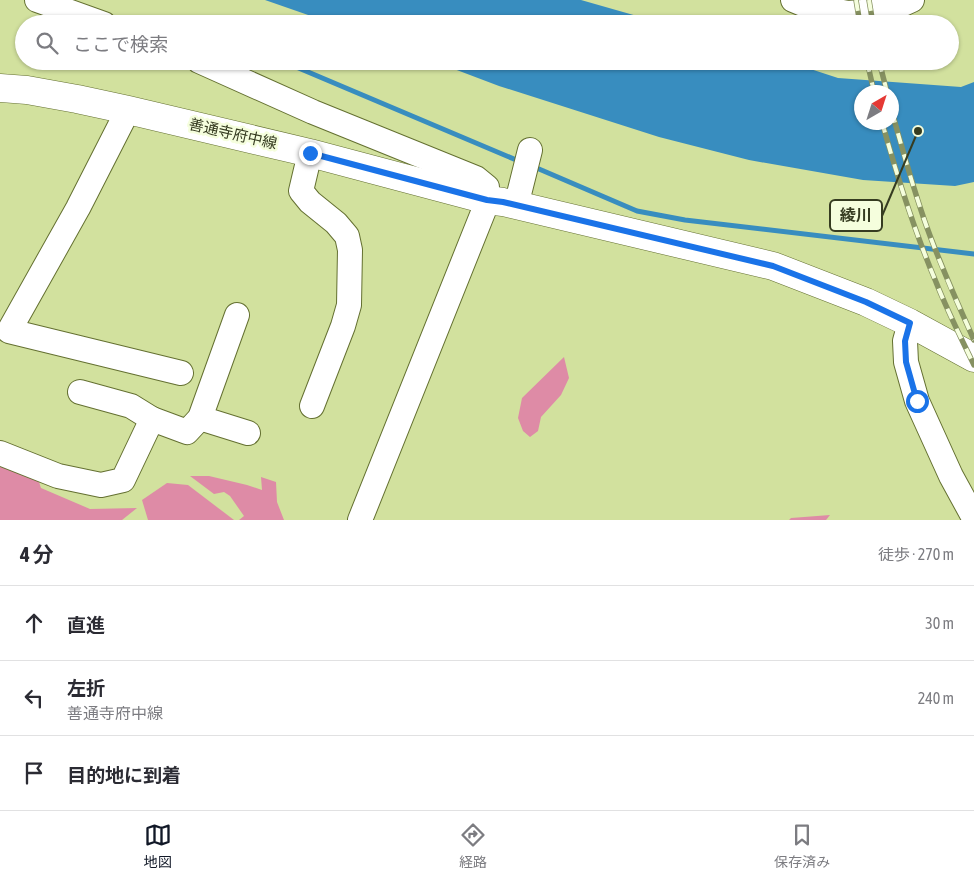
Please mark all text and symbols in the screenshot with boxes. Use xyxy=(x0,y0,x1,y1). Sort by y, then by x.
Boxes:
search box xyxy=(15,15,959,70)
icon: search xyxy=(33,29,61,57)
text: ここで検索 xyxy=(73,33,168,55)
north arrow xyxy=(854,85,899,130)
street label: 善通寺府中線 xyxy=(187,115,279,152)
route end xyxy=(299,142,322,165)
callout: 綾川 xyxy=(830,200,882,231)
text: 綾川 xyxy=(840,206,872,224)
route start xyxy=(906,390,929,413)
text: 4 分 xyxy=(20,542,54,566)
text: 徒歩 · 270 m xyxy=(878,545,954,563)
icon: ahead xyxy=(20,609,48,637)
text: 直進 xyxy=(67,614,105,636)
text: 30 m xyxy=(925,614,954,632)
text: 左折 xyxy=(67,677,105,699)
icon: left xyxy=(20,684,48,712)
text: 240 m xyxy=(918,689,954,707)
text: 善通寺府中線 xyxy=(67,704,163,722)
icon: arrive xyxy=(20,759,48,787)
text: 目的地に到着 xyxy=(67,764,181,786)
tab: 地図 xyxy=(144,821,172,871)
tab: 経路 xyxy=(459,821,487,871)
tab: 保存済み xyxy=(774,821,830,871)

